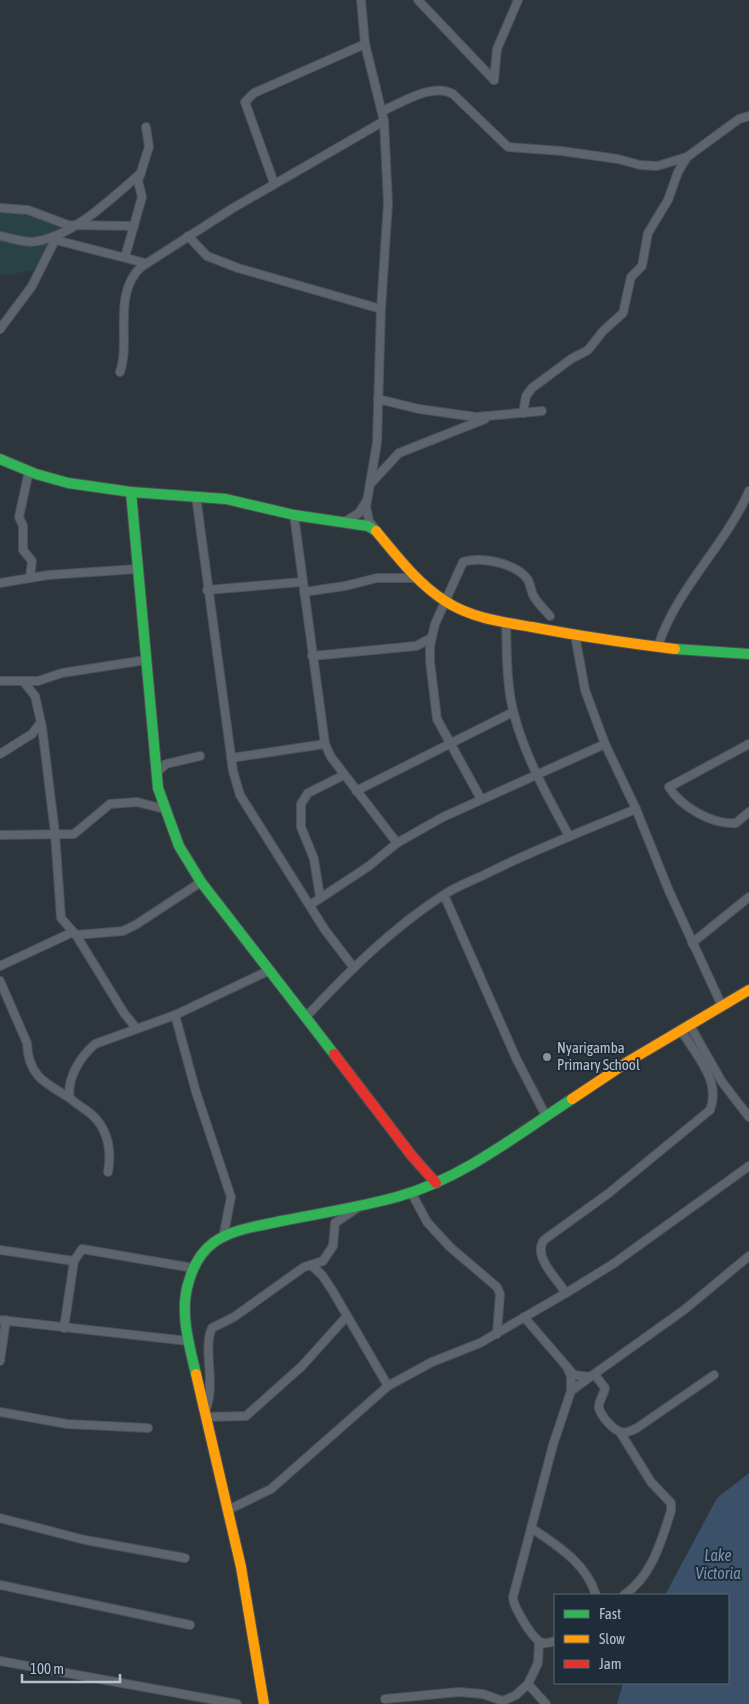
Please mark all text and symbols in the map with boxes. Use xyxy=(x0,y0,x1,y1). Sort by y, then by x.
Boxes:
place label: Nyarigamba Primary School xyxy=(557,1039,640,1073)
marker: Nyarigamba Primary School xyxy=(541,1051,553,1063)
water label: Lake Victoria xyxy=(695,1546,741,1582)
legend xyxy=(554,1594,729,1684)
text: Fast xyxy=(599,1605,621,1622)
text: Slow xyxy=(599,1630,625,1647)
scale bar xyxy=(22,1652,120,1684)
text: Jam xyxy=(599,1655,622,1672)
text: 100 m xyxy=(30,1660,64,1677)

